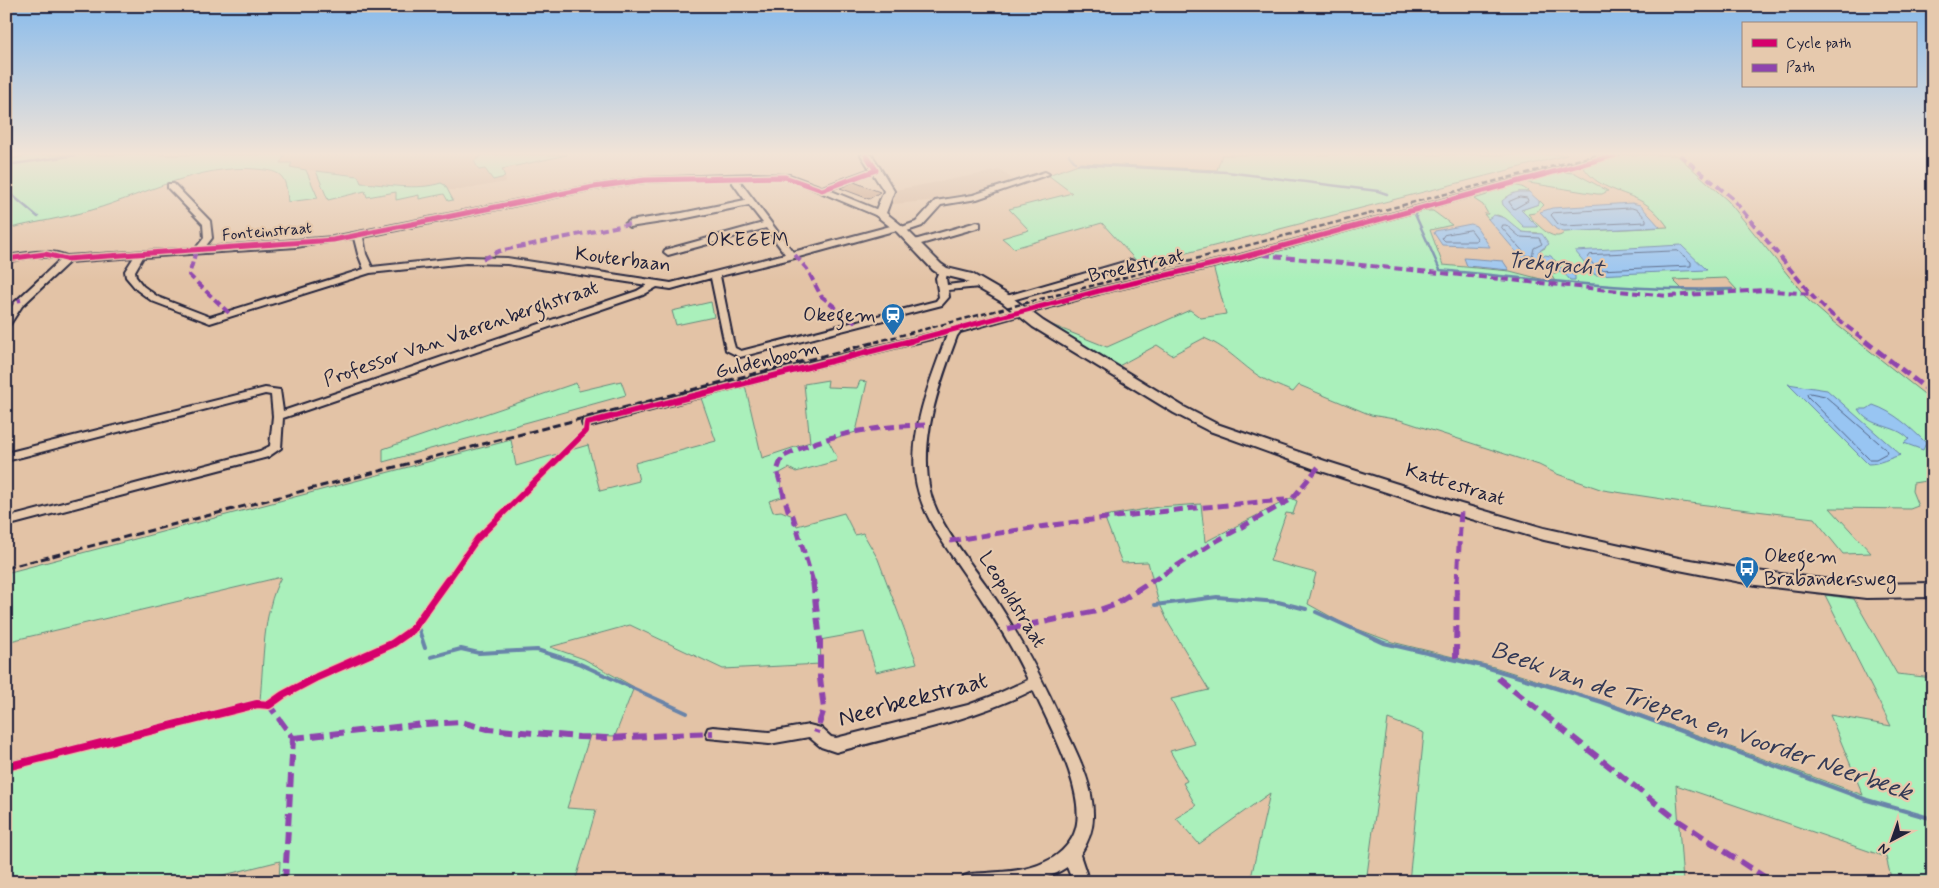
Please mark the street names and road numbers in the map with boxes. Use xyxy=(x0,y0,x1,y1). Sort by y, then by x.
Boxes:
street label: Fonteinstraat xyxy=(221,218,313,246)
street label: Kouterbaan xyxy=(574,241,672,279)
street label: Broekstraat xyxy=(1085,242,1187,290)
street label: Professor Van Vaerenberghstraat xyxy=(320,274,603,396)
street label: Guldenboom xyxy=(712,334,822,386)
street label: Kattestraat xyxy=(1402,457,1508,513)
street label: Leopoldstraat xyxy=(972,547,1052,653)
street label: Neerbeekstraat xyxy=(835,665,991,735)

